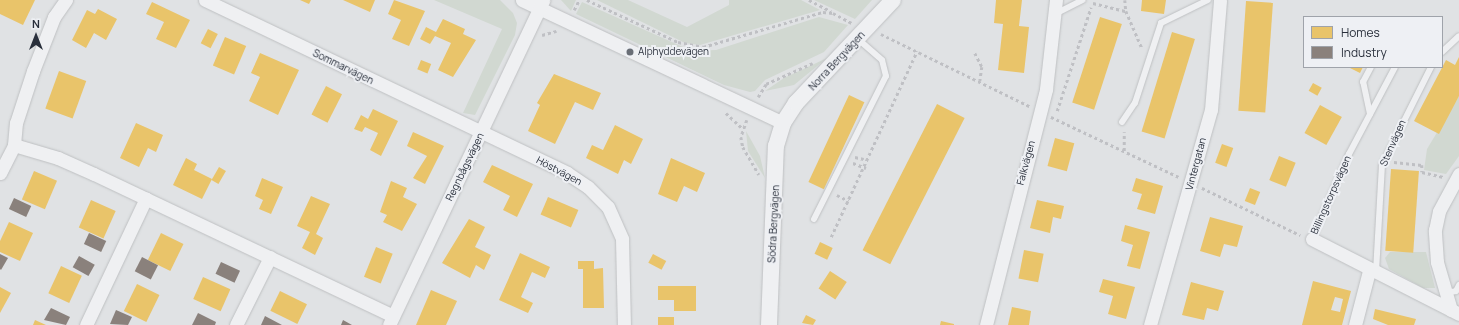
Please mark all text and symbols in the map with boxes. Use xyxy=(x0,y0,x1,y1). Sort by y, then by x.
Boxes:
north arrow xyxy=(16,16,56,56)
text: N xyxy=(32,16,40,31)
legend xyxy=(1303,16,1443,68)
text: Homes xyxy=(1341,24,1380,41)
street label: Norra Bergvägen xyxy=(807,29,867,93)
text: Industry xyxy=(1341,44,1387,61)
place label: Alphyddevägen xyxy=(638,46,709,58)
street label: Sommarvägen xyxy=(311,47,375,87)
marker: Alphyddevägen xyxy=(625,47,635,57)
street label: Stenvägen xyxy=(1377,118,1409,168)
street label: Regnbågsvägen xyxy=(443,131,487,203)
street label: Vintergatan xyxy=(1183,136,1209,192)
street label: Falkvägen xyxy=(1014,139,1038,187)
street label: Höstvägen xyxy=(534,154,584,188)
street label: Billingstorpsvägen xyxy=(1308,154,1354,236)
street label: Södra Bergvägen xyxy=(766,185,782,263)

